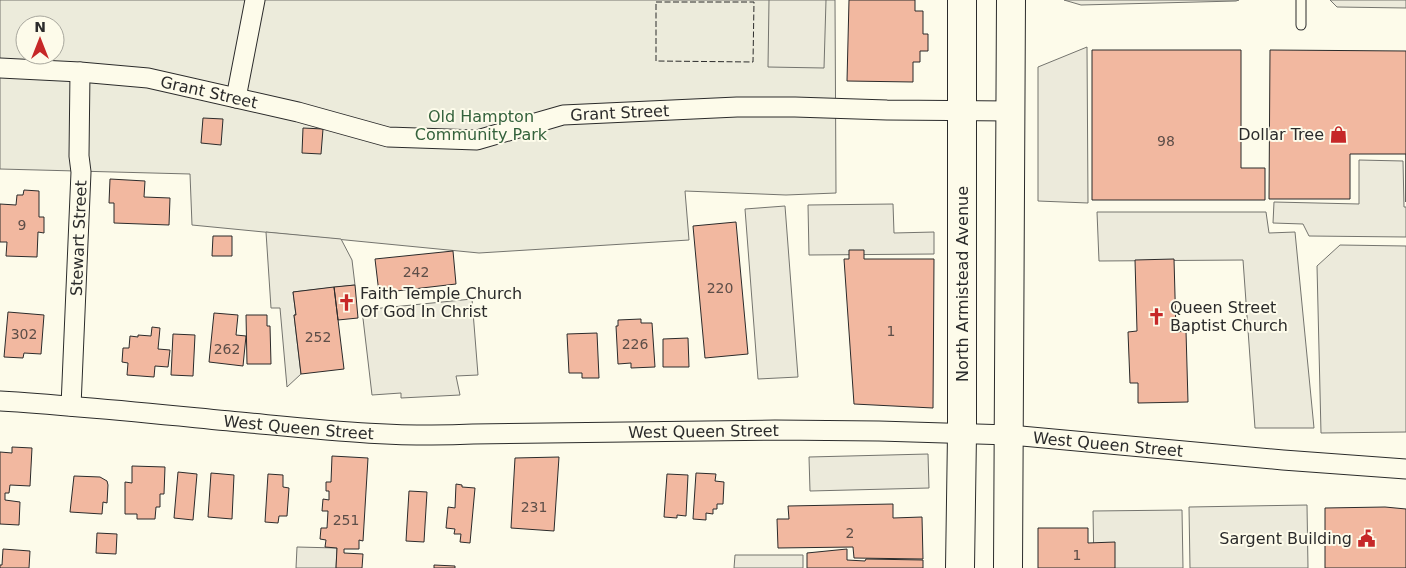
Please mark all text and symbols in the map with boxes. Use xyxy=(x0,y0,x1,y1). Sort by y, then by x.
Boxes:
north arrow xyxy=(15,15,65,65)
text: N xyxy=(34,19,46,35)
street label: Grant Street xyxy=(159,72,259,113)
street label: Grant Street xyxy=(570,101,670,125)
park label: Old Hampton Community Park xyxy=(415,107,548,144)
shop icon: Dollar Tree xyxy=(1328,124,1348,144)
place label: Dollar Tree xyxy=(1238,125,1324,144)
house number: 98 xyxy=(1157,133,1175,149)
street label: Stewart Street xyxy=(67,180,91,296)
street label: North Armistead Avenue xyxy=(953,186,972,382)
house number: 9 xyxy=(18,217,26,233)
house number: 242 xyxy=(403,264,429,280)
house number: 220 xyxy=(707,280,733,296)
place label: Faith Temple Church Of God In Christ xyxy=(360,284,522,321)
church icon: Faith Temple Church Of God In Christ xyxy=(336,292,356,312)
place label: Queen Street Baptist Church xyxy=(1170,298,1288,335)
church icon: Queen Street Baptist Church xyxy=(1146,306,1166,326)
house number: 1 xyxy=(887,323,895,339)
house number: 302 xyxy=(11,326,37,342)
house number: 252 xyxy=(305,329,331,345)
house number: 226 xyxy=(622,336,648,352)
house number: 262 xyxy=(214,341,240,357)
street label: West Queen Street xyxy=(223,412,374,443)
street label: West Queen Street xyxy=(628,421,779,442)
street label: West Queen Street xyxy=(1032,428,1184,461)
house number: 231 xyxy=(521,499,547,515)
house number: 251 xyxy=(333,512,359,528)
house number: 2 xyxy=(846,525,854,541)
public building icon: Sargent Building xyxy=(1356,528,1376,548)
place label: Sargent Building xyxy=(1219,529,1352,548)
house number: 1 xyxy=(1073,547,1081,563)

